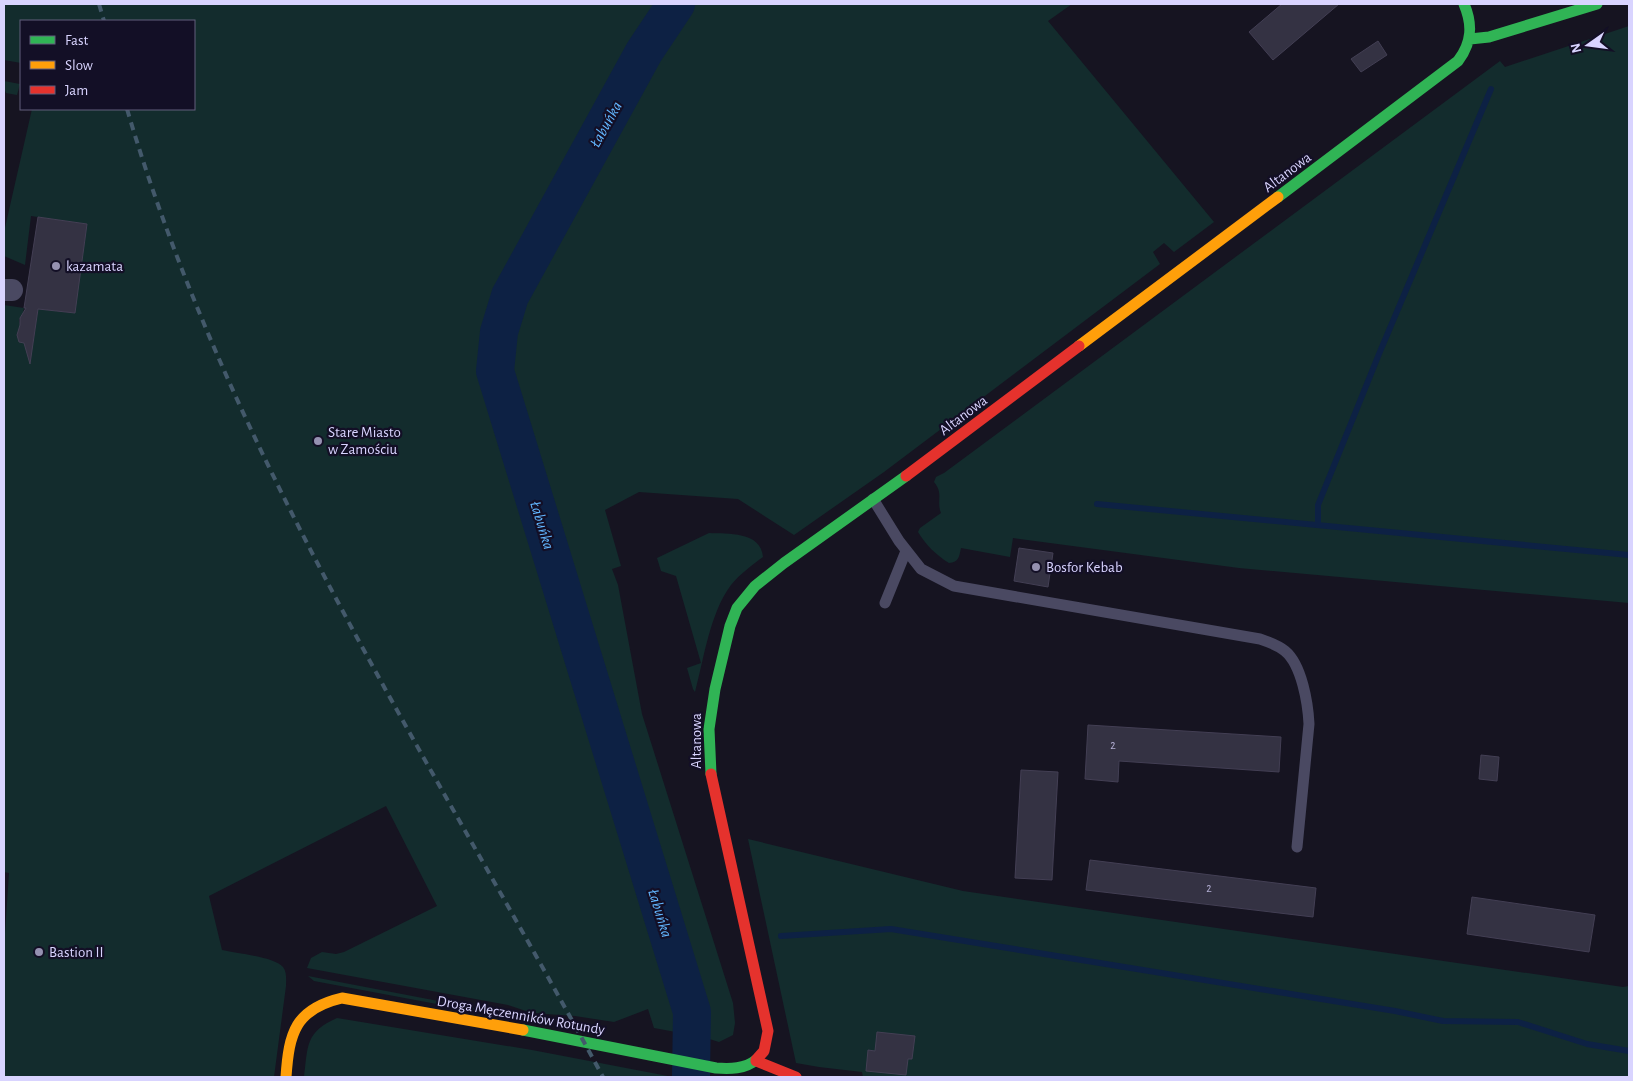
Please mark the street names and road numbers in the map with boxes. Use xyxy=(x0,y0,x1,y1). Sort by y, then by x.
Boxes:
street label: Altanowa xyxy=(1261,150,1314,195)
street label: Altanowa xyxy=(937,393,990,438)
street label: Altanowa xyxy=(689,713,704,769)
street label: Droga Męczenników Rotundy xyxy=(436,993,607,1038)

